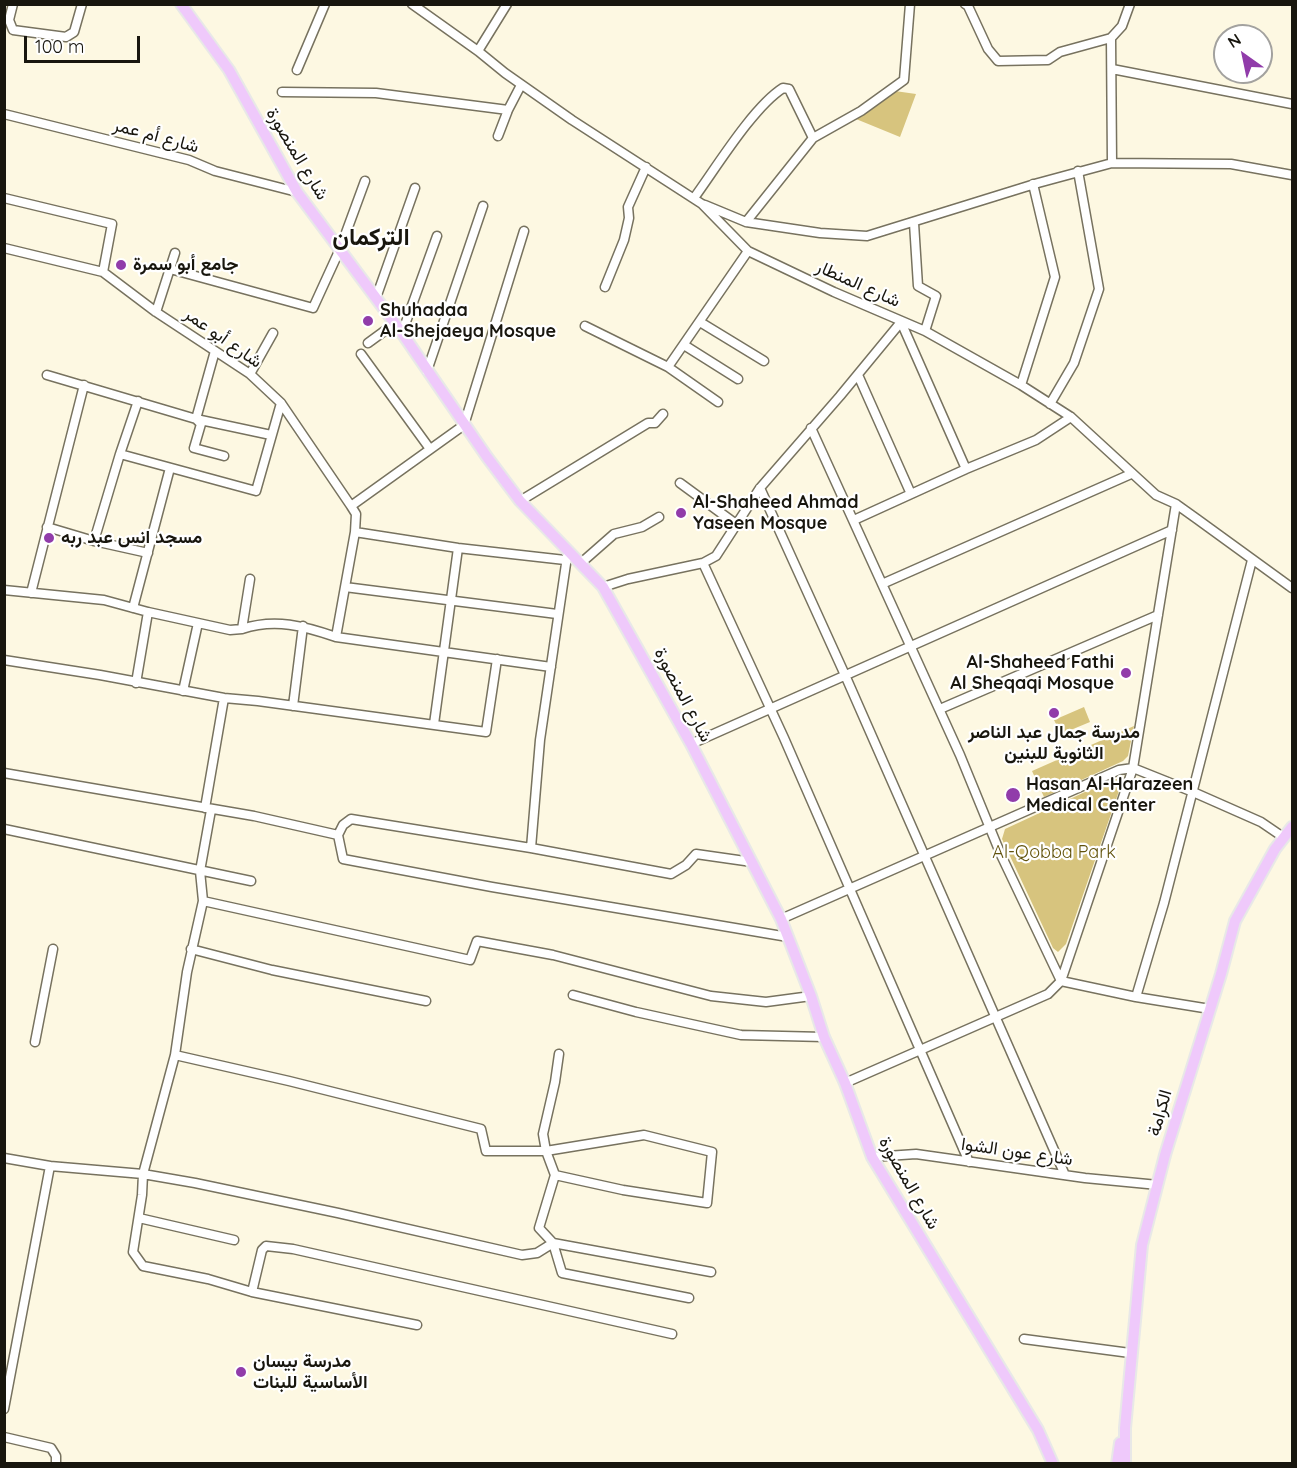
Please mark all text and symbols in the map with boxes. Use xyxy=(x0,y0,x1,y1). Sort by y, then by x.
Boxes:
scale bar xyxy=(27,24,142,62)
north arrow xyxy=(1213,24,1273,84)
text: N xyxy=(1224,29,1245,52)
text: 100 m xyxy=(35,35,84,58)
street label: شارع المنصورة xyxy=(261,104,333,204)
street label: شارع أم عمر xyxy=(111,114,201,158)
district label: التركمان xyxy=(332,224,410,252)
place label: جامع أبو سمرة xyxy=(133,254,238,276)
street label: شارع المنطار xyxy=(813,256,903,312)
marker: جامع أبو سمرة xyxy=(114,258,128,272)
place label: Shuhadaa Al-Shejaeya Mosque xyxy=(380,300,556,342)
street label: شارع أبو عمر xyxy=(180,303,266,373)
marker: Shuhadaa Al-Shejaeya Mosque xyxy=(361,314,375,328)
place label: Al-Shaheed Ahmad Yaseen Mosque xyxy=(693,492,858,534)
marker: Al-Shaheed Ahmad Yaseen Mosque xyxy=(674,506,688,520)
place label: مسجد انس عبد ربه xyxy=(61,527,202,549)
marker: مسجد انس عبد ربه xyxy=(42,531,56,545)
street label: شارع المنصورة xyxy=(649,644,717,746)
place label: Al-Shaheed Fathi Al Sheqaqi Mosque xyxy=(950,652,1114,694)
marker: Al-Shaheed Fathi Al Sheqaqi Mosque xyxy=(1119,666,1133,680)
marker: مدرسة جمال عبد الناصر الثانوية للبنين xyxy=(1047,706,1061,720)
place label: مدرسة جمال عبد الناصر الثانوية للبنين xyxy=(968,722,1140,764)
place label: Hasan Al-Harazeen Medical Center xyxy=(1026,774,1193,816)
marker: Hasan Al-Harazeen Medical Center xyxy=(1004,786,1022,804)
park label: Al-Qobba Park xyxy=(992,842,1116,864)
street label: الكرامة xyxy=(1143,1087,1177,1139)
street label: شارع المنصورة xyxy=(874,1133,944,1233)
street label: شارع عون الشوا xyxy=(960,1133,1074,1171)
place label: مدرسة بيسان الأساسية للبنات xyxy=(253,1351,368,1394)
marker: مدرسة بيسان الأساسية للبنات xyxy=(234,1365,248,1379)

